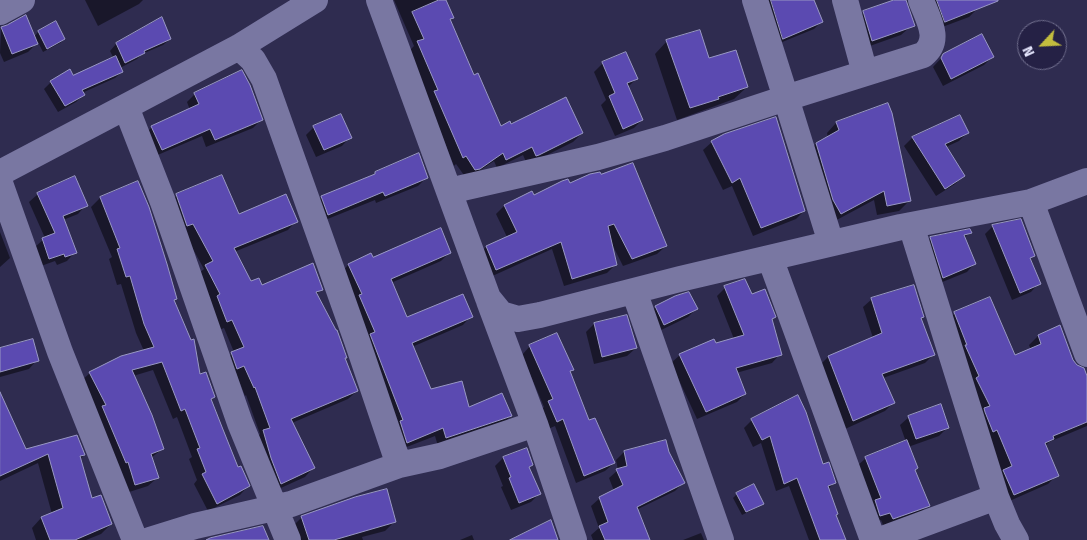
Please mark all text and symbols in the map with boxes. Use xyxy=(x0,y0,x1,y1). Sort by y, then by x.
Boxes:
north arrow xyxy=(1017,20,1067,70)
text: N xyxy=(1019,43,1039,59)

